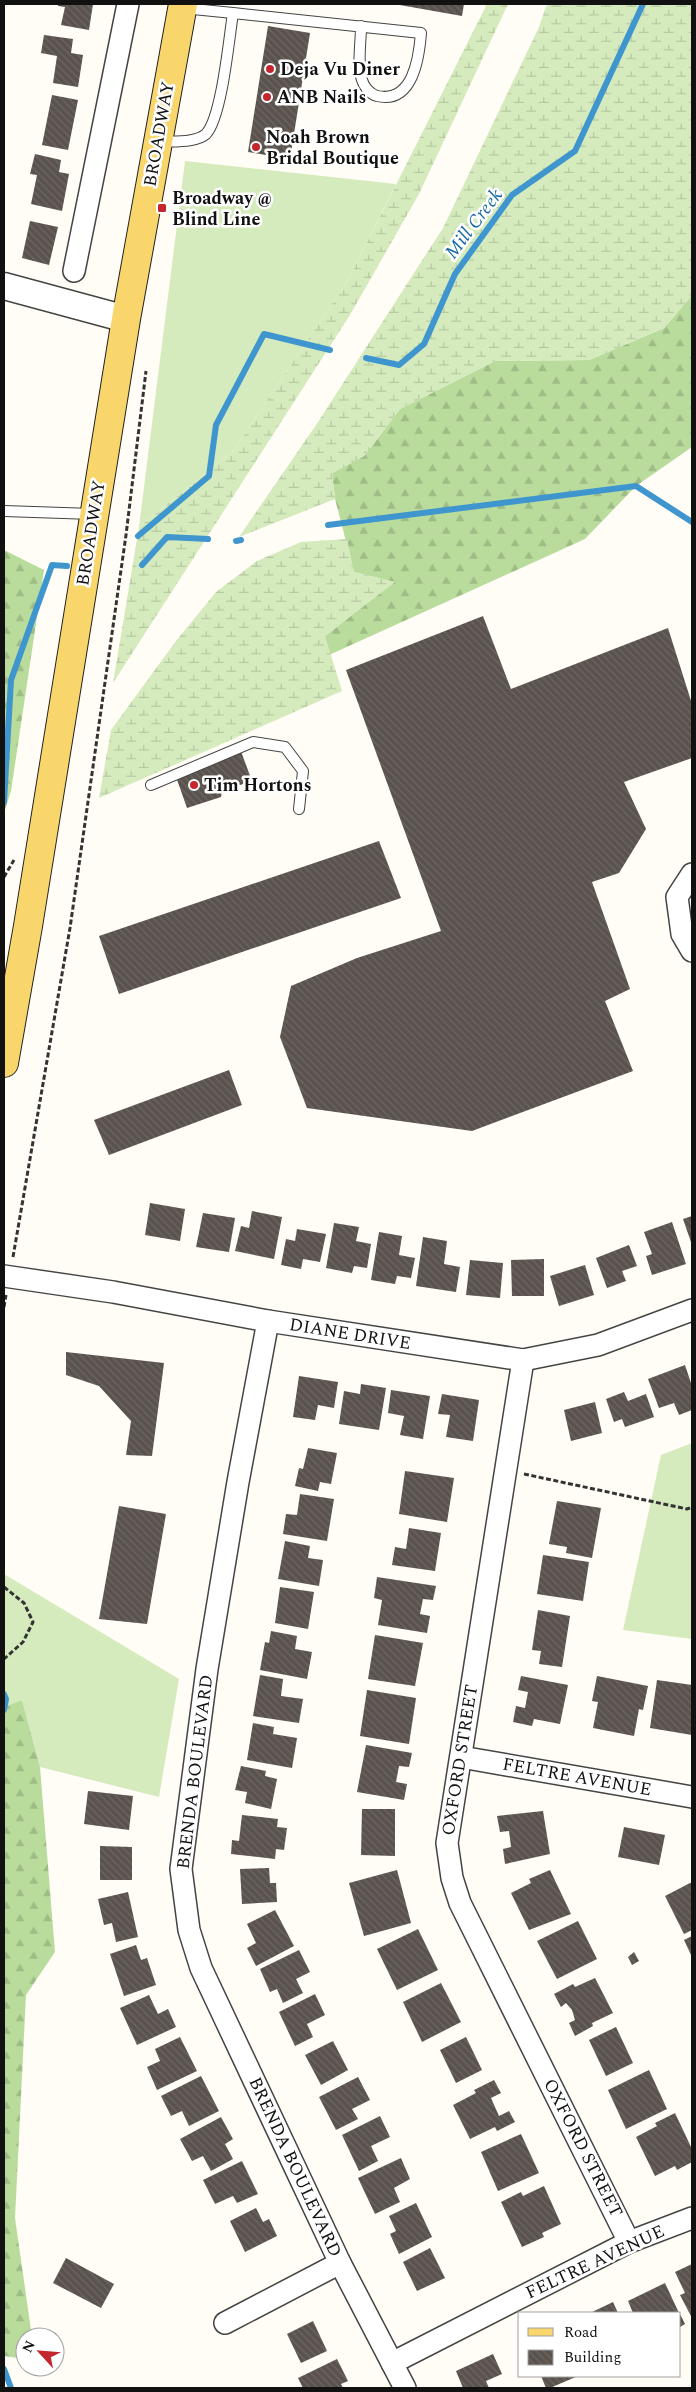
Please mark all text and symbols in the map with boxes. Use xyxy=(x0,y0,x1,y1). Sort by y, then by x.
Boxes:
place label: Deja Vu Diner xyxy=(280,56,400,83)
marker: Deja Vu Diner xyxy=(264,63,276,75)
street label: BROADWAY xyxy=(136,79,182,189)
place label: ANB Nails xyxy=(277,84,366,111)
marker: ANB Nails xyxy=(261,91,273,103)
place label: Noah Brown Bridal Boutique xyxy=(266,124,399,172)
marker: Noah Brown Bridal Boutique xyxy=(250,141,262,153)
water label: Mill Creek xyxy=(438,182,510,265)
place label: Broadway @ Blind Line xyxy=(172,185,272,233)
marker: Broadway @ Blind Line xyxy=(156,202,168,214)
street label: BROADWAY xyxy=(69,478,113,588)
place label: Tim Hortons xyxy=(204,772,312,799)
marker: Tim Hortons xyxy=(188,779,200,791)
street label: DIANE DRIVE xyxy=(287,1311,413,1357)
street label: BRENDA BOULEVARD xyxy=(170,1673,220,1871)
street label: OXFORD STREET xyxy=(435,1683,485,1837)
street label: FELTRE AVENUE xyxy=(500,1751,654,1803)
street label: BRENDA BOULEVARD xyxy=(241,2073,349,2261)
street label: OXFORD STREET xyxy=(536,2074,630,2222)
street label: FELTRE AVENUE xyxy=(521,2218,669,2306)
legend xyxy=(518,2312,681,2377)
text: Road xyxy=(564,2321,598,2344)
north arrow xyxy=(15,2327,65,2377)
text: N xyxy=(17,2337,41,2356)
text: Building xyxy=(564,2346,621,2369)

